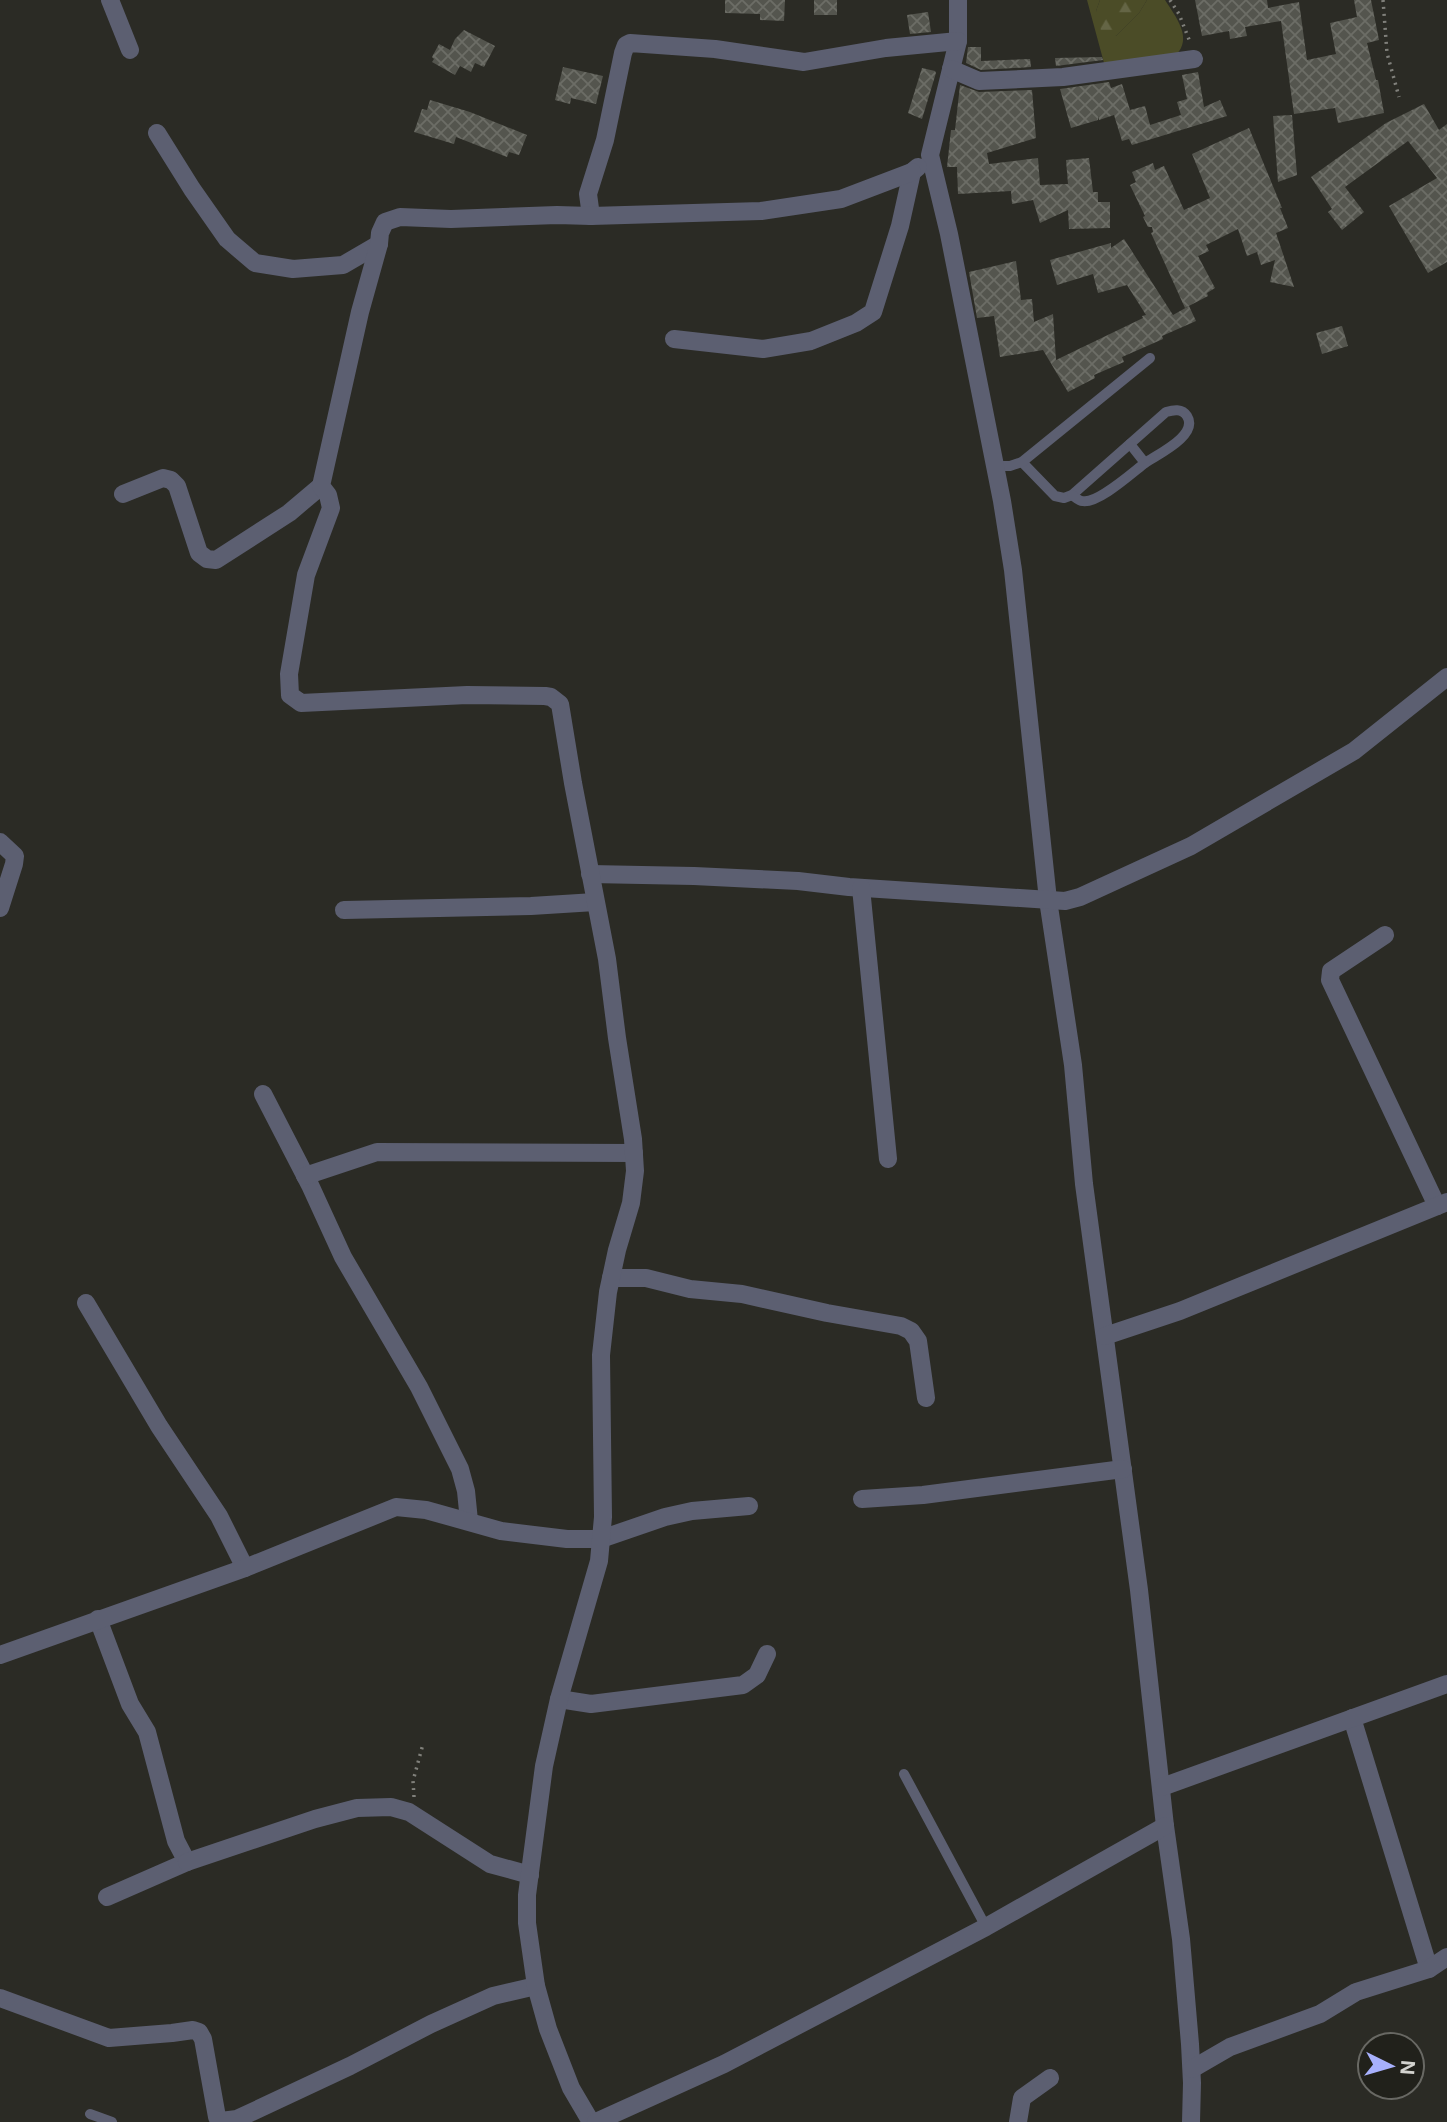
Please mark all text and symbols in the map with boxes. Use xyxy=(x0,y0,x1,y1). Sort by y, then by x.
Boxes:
north arrow xyxy=(1356,2031,1426,2101)
text: N xyxy=(1395,2059,1420,2076)

